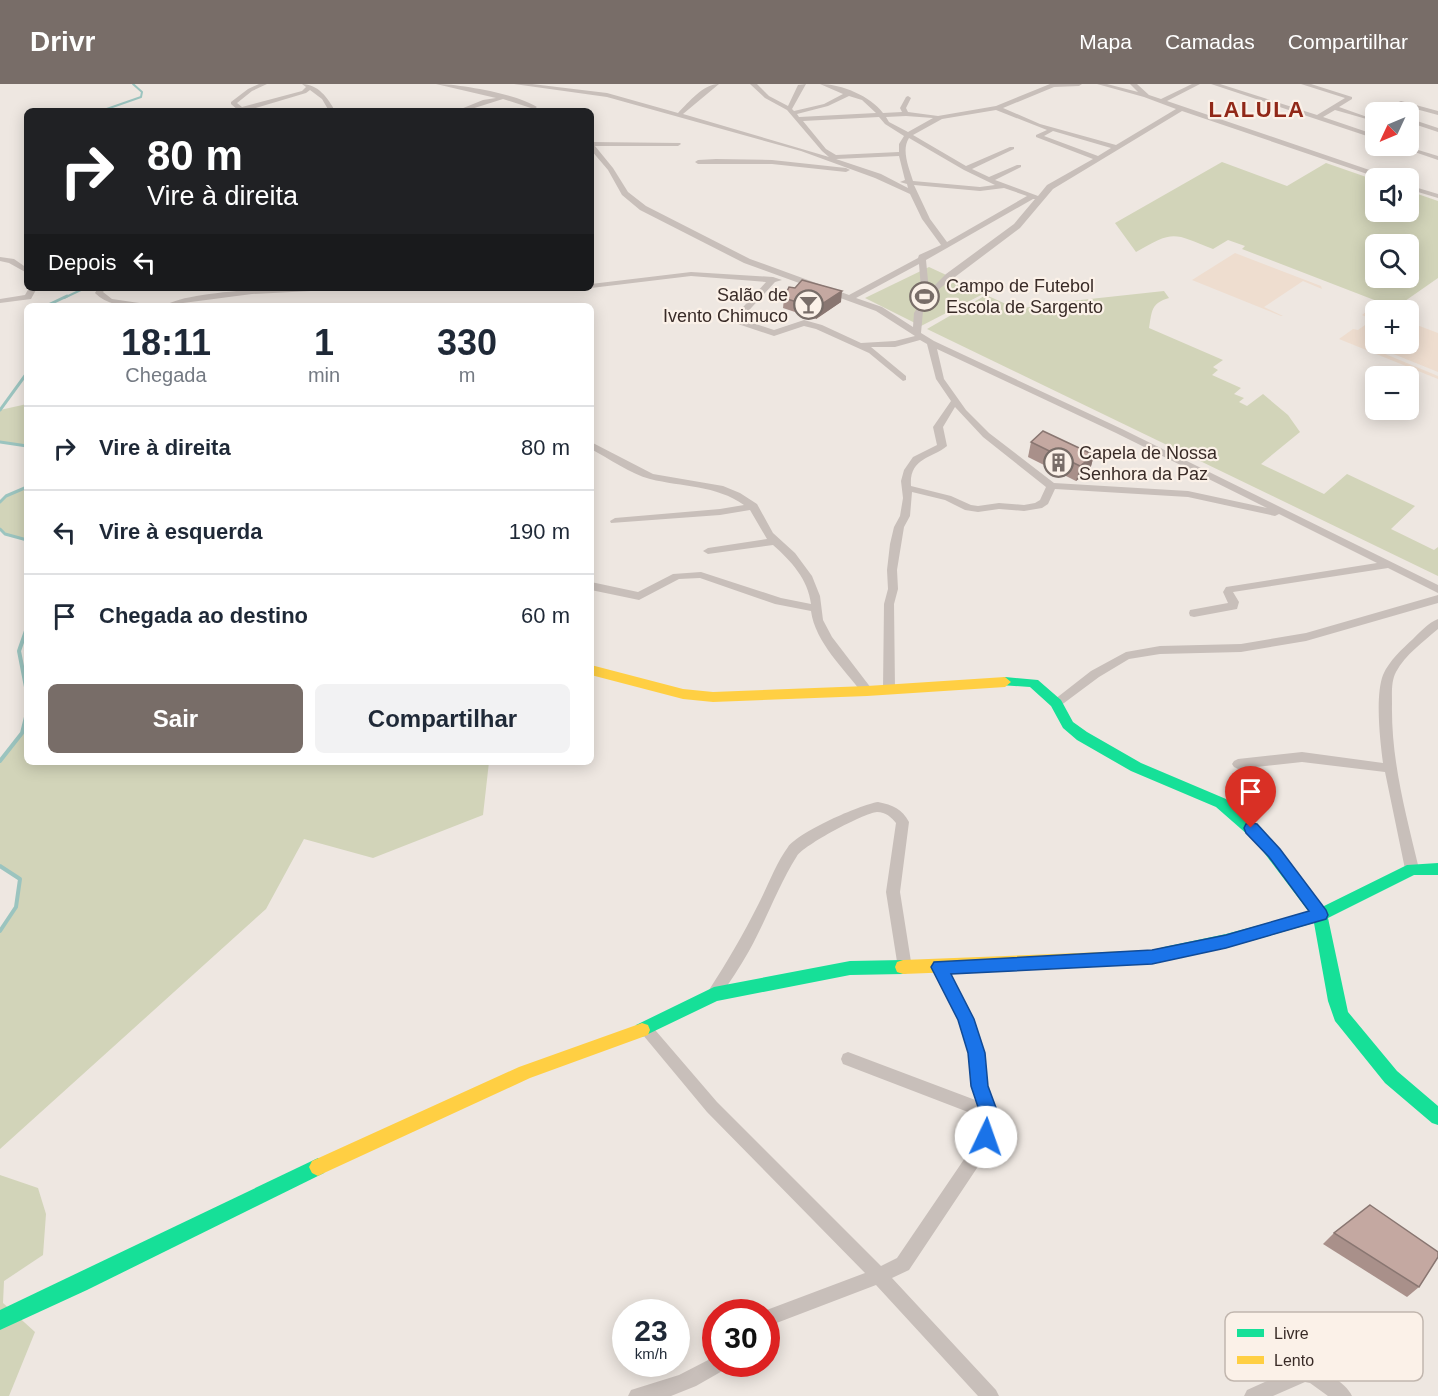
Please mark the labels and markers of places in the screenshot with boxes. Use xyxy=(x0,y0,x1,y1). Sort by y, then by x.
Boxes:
place label: Campo de Futebol Escola de Sargento xyxy=(946,276,1103,317)
sports icon: Campo de Futebol Escola de Sargento xyxy=(909,280,941,312)
place label: Salão de Ivento Chimuco xyxy=(663,285,788,326)
bar icon: Salão de Ivento Chimuco xyxy=(793,289,825,321)
place label: Capela de Nossa Senhora da Paz xyxy=(1079,443,1218,484)
building icon: Capela de Nossa Senhora da Paz xyxy=(1042,447,1074,479)
pin xyxy=(1225,766,1276,828)

